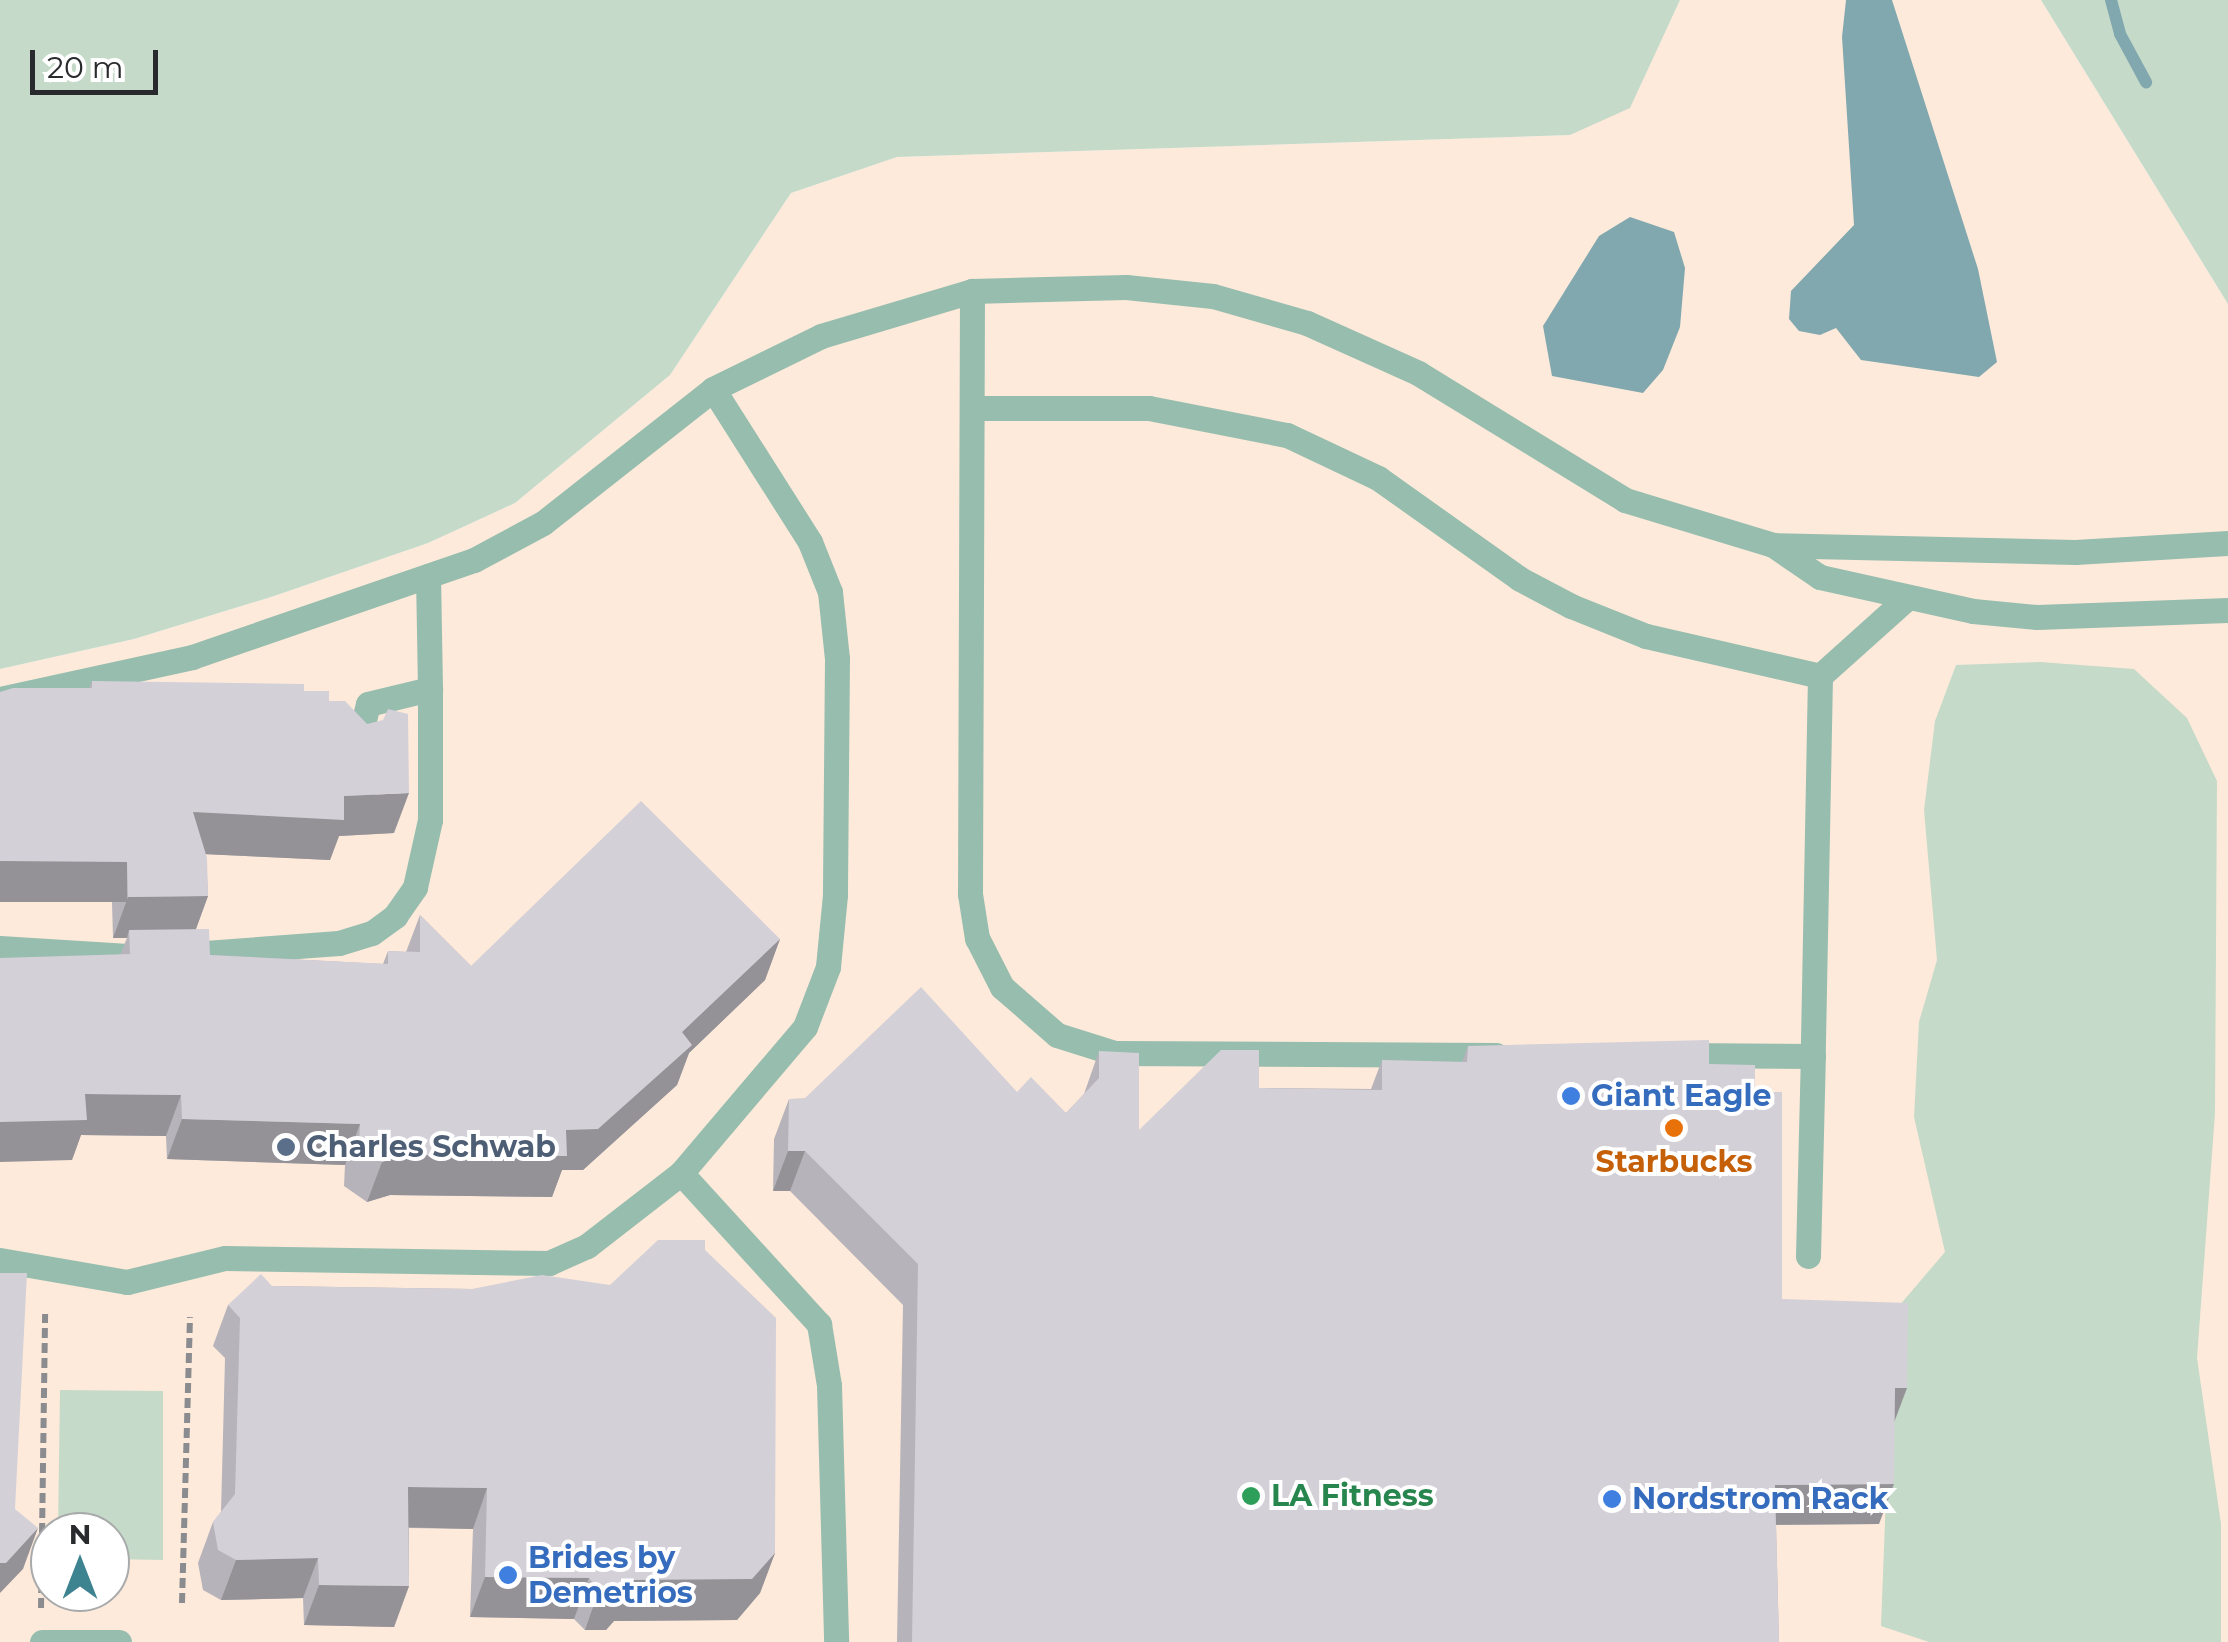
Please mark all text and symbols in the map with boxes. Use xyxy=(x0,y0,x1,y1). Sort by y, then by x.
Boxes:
scale bar xyxy=(35,30,162,92)
text: 20 m xyxy=(47,49,124,86)
place label: Giant Eagle xyxy=(1591,1078,1772,1114)
marker: Giant Eagle xyxy=(1560,1085,1582,1107)
marker: Starbucks xyxy=(1663,1117,1685,1139)
place label: Charles Schwab xyxy=(306,1129,556,1165)
marker: Charles Schwab xyxy=(275,1136,297,1158)
place label: Starbucks xyxy=(1596,1144,1752,1180)
place label: LA Fitness xyxy=(1271,1478,1434,1514)
place label: Nordstrom Rack xyxy=(1632,1481,1888,1517)
marker: LA Fitness xyxy=(1240,1485,1262,1507)
marker: Nordstrom Rack xyxy=(1601,1488,1623,1510)
north arrow xyxy=(30,1512,130,1612)
text: N xyxy=(69,1517,91,1551)
place label: Brides by Demetrios xyxy=(528,1540,693,1610)
marker: Brides by Demetrios xyxy=(497,1564,519,1586)

